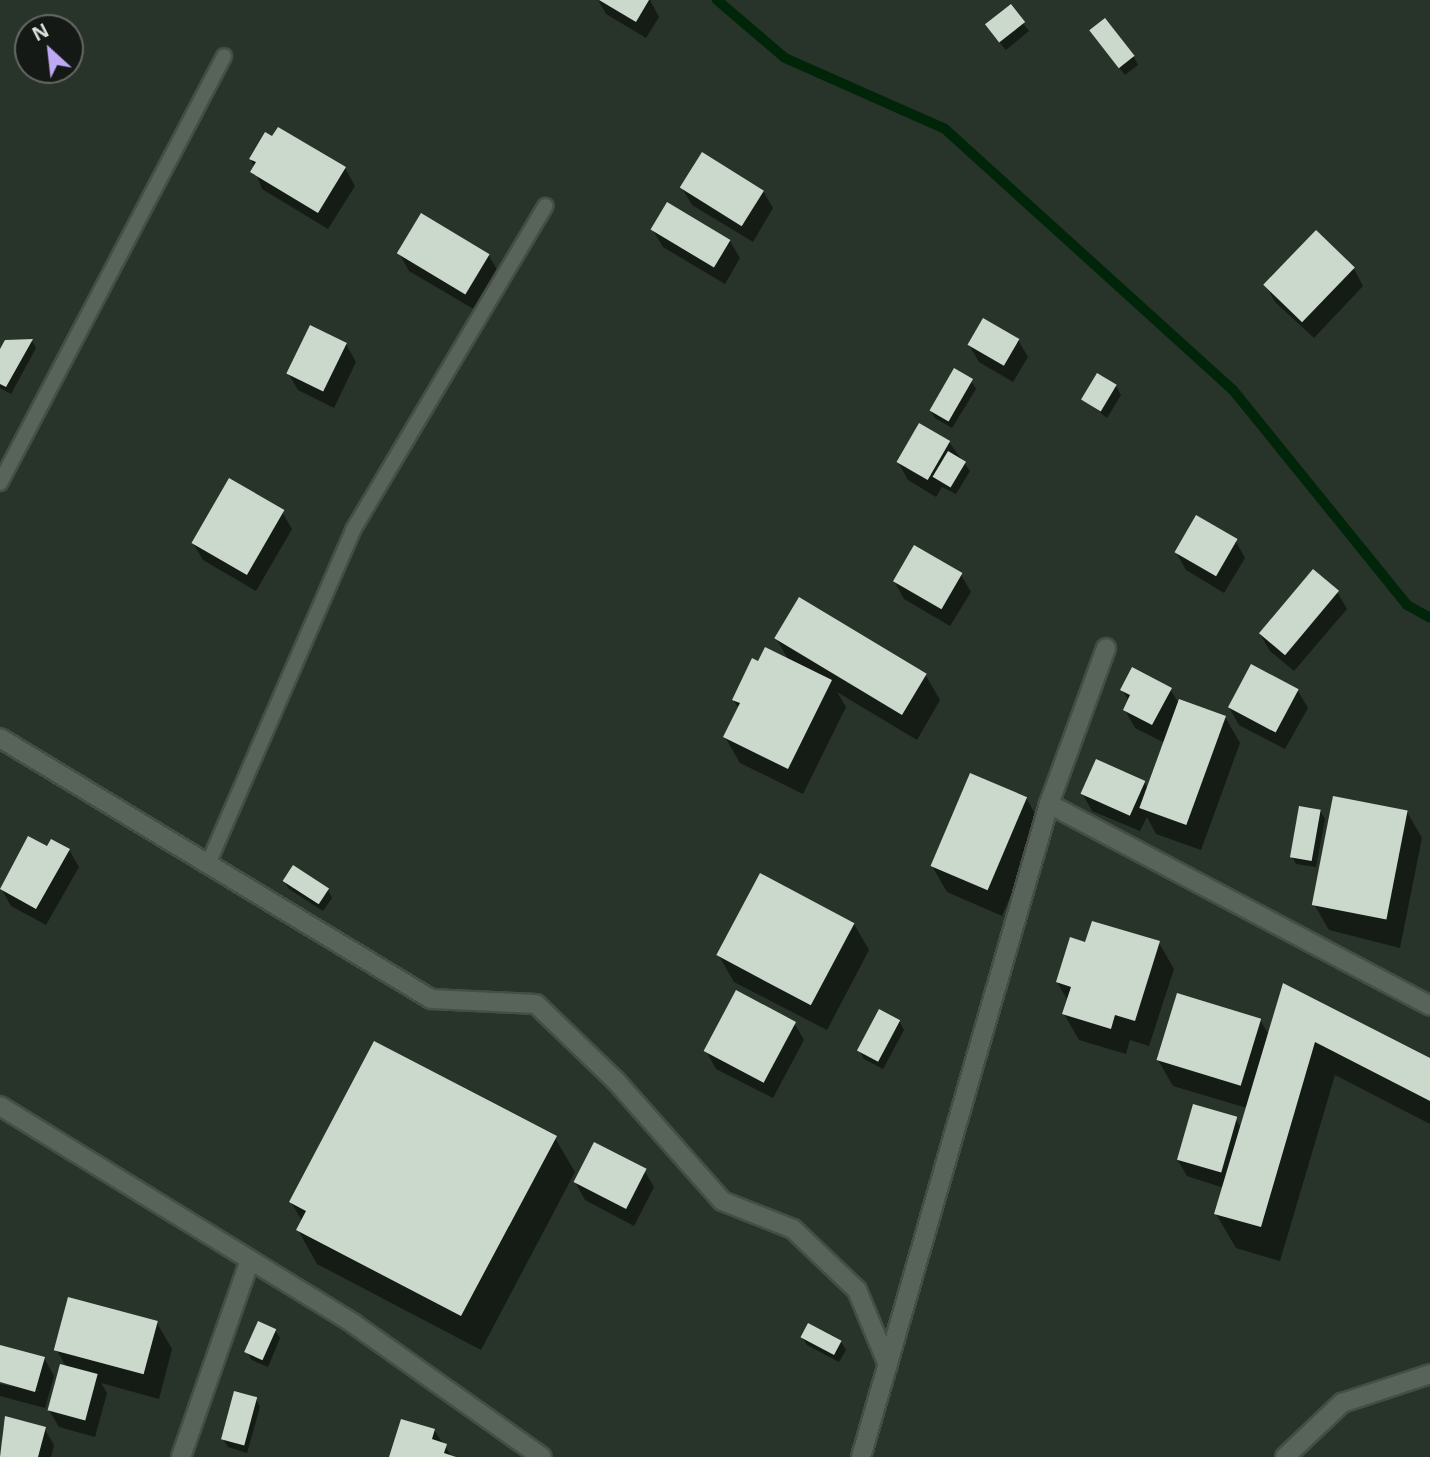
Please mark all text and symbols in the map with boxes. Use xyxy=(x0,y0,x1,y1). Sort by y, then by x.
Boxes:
north arrow xyxy=(14,14,84,84)
text: N xyxy=(28,17,53,47)

